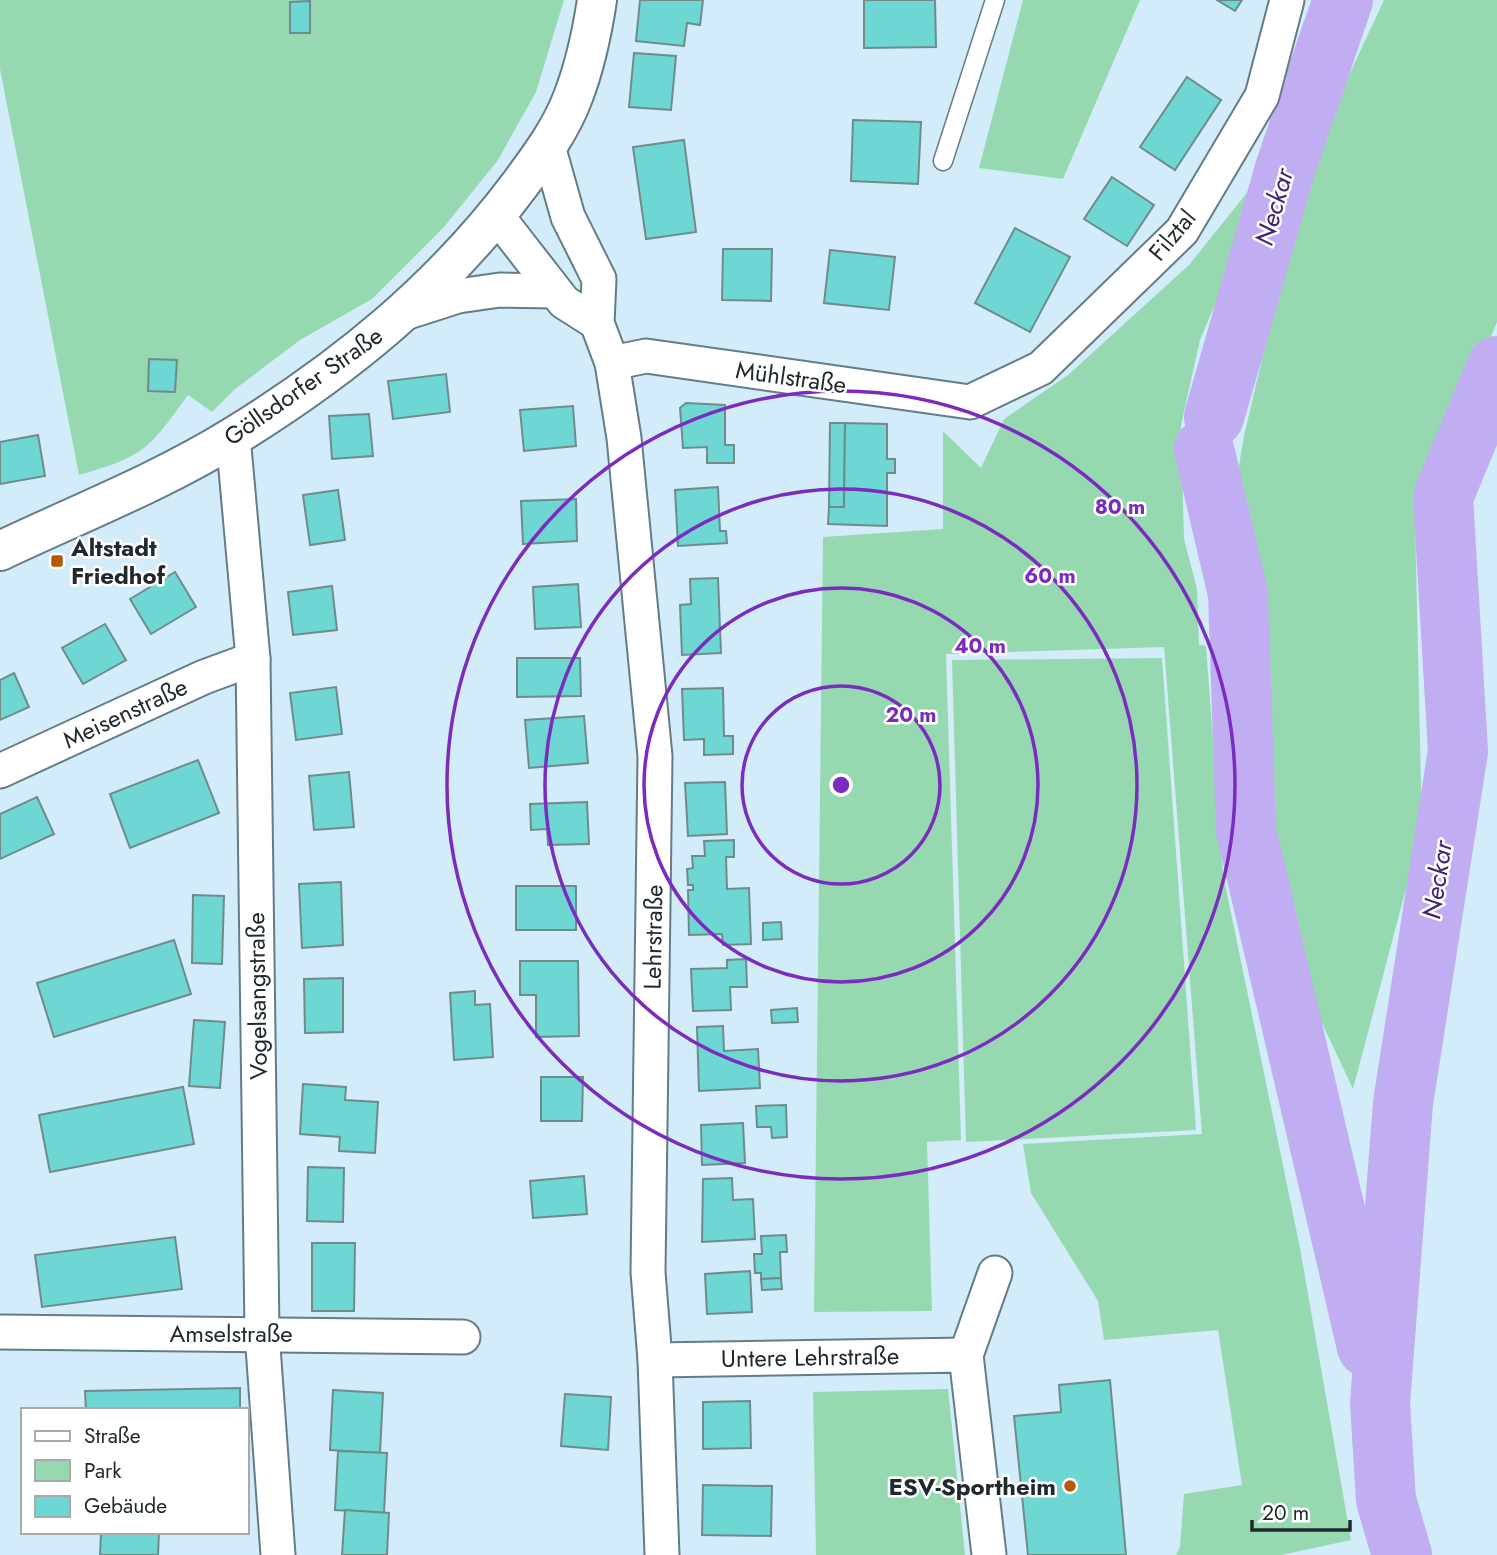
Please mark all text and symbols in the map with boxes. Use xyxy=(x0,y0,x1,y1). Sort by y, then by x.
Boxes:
water label: Neckar xyxy=(1245,163,1303,250)
street label: Filztal xyxy=(1140,202,1204,268)
street label: Göllsdorfer Straße xyxy=(216,318,390,454)
street label: Mühlstraße xyxy=(733,352,849,402)
text: 80 m xyxy=(1095,492,1145,522)
place label: Altstadt Friedhof xyxy=(70,530,167,593)
marker: Altstadt Friedhof xyxy=(49,553,65,569)
text: 60 m xyxy=(1024,561,1076,591)
text: 40 m xyxy=(954,631,1006,661)
street label: Meisenstraße xyxy=(57,669,193,757)
text: 20 m xyxy=(885,700,937,730)
centre of rings xyxy=(829,773,853,797)
water label: Neckar xyxy=(1412,837,1462,922)
street label: Lehrstraße xyxy=(635,884,671,990)
street label: Vogelsangstraße xyxy=(238,912,276,1080)
street label: Amselstraße xyxy=(169,1316,293,1351)
street label: Untere Lehrstraße xyxy=(721,1338,899,1376)
legend xyxy=(21,1408,248,1534)
text: Straße xyxy=(84,1421,141,1451)
text: Park xyxy=(84,1456,122,1486)
place label: ESV-Sportheim xyxy=(888,1469,1056,1504)
marker: ESV-Sportheim xyxy=(1062,1478,1078,1494)
scale bar xyxy=(1252,1488,1350,1532)
text: Gebäude xyxy=(84,1491,167,1521)
text: 20 m xyxy=(1262,1498,1309,1528)

